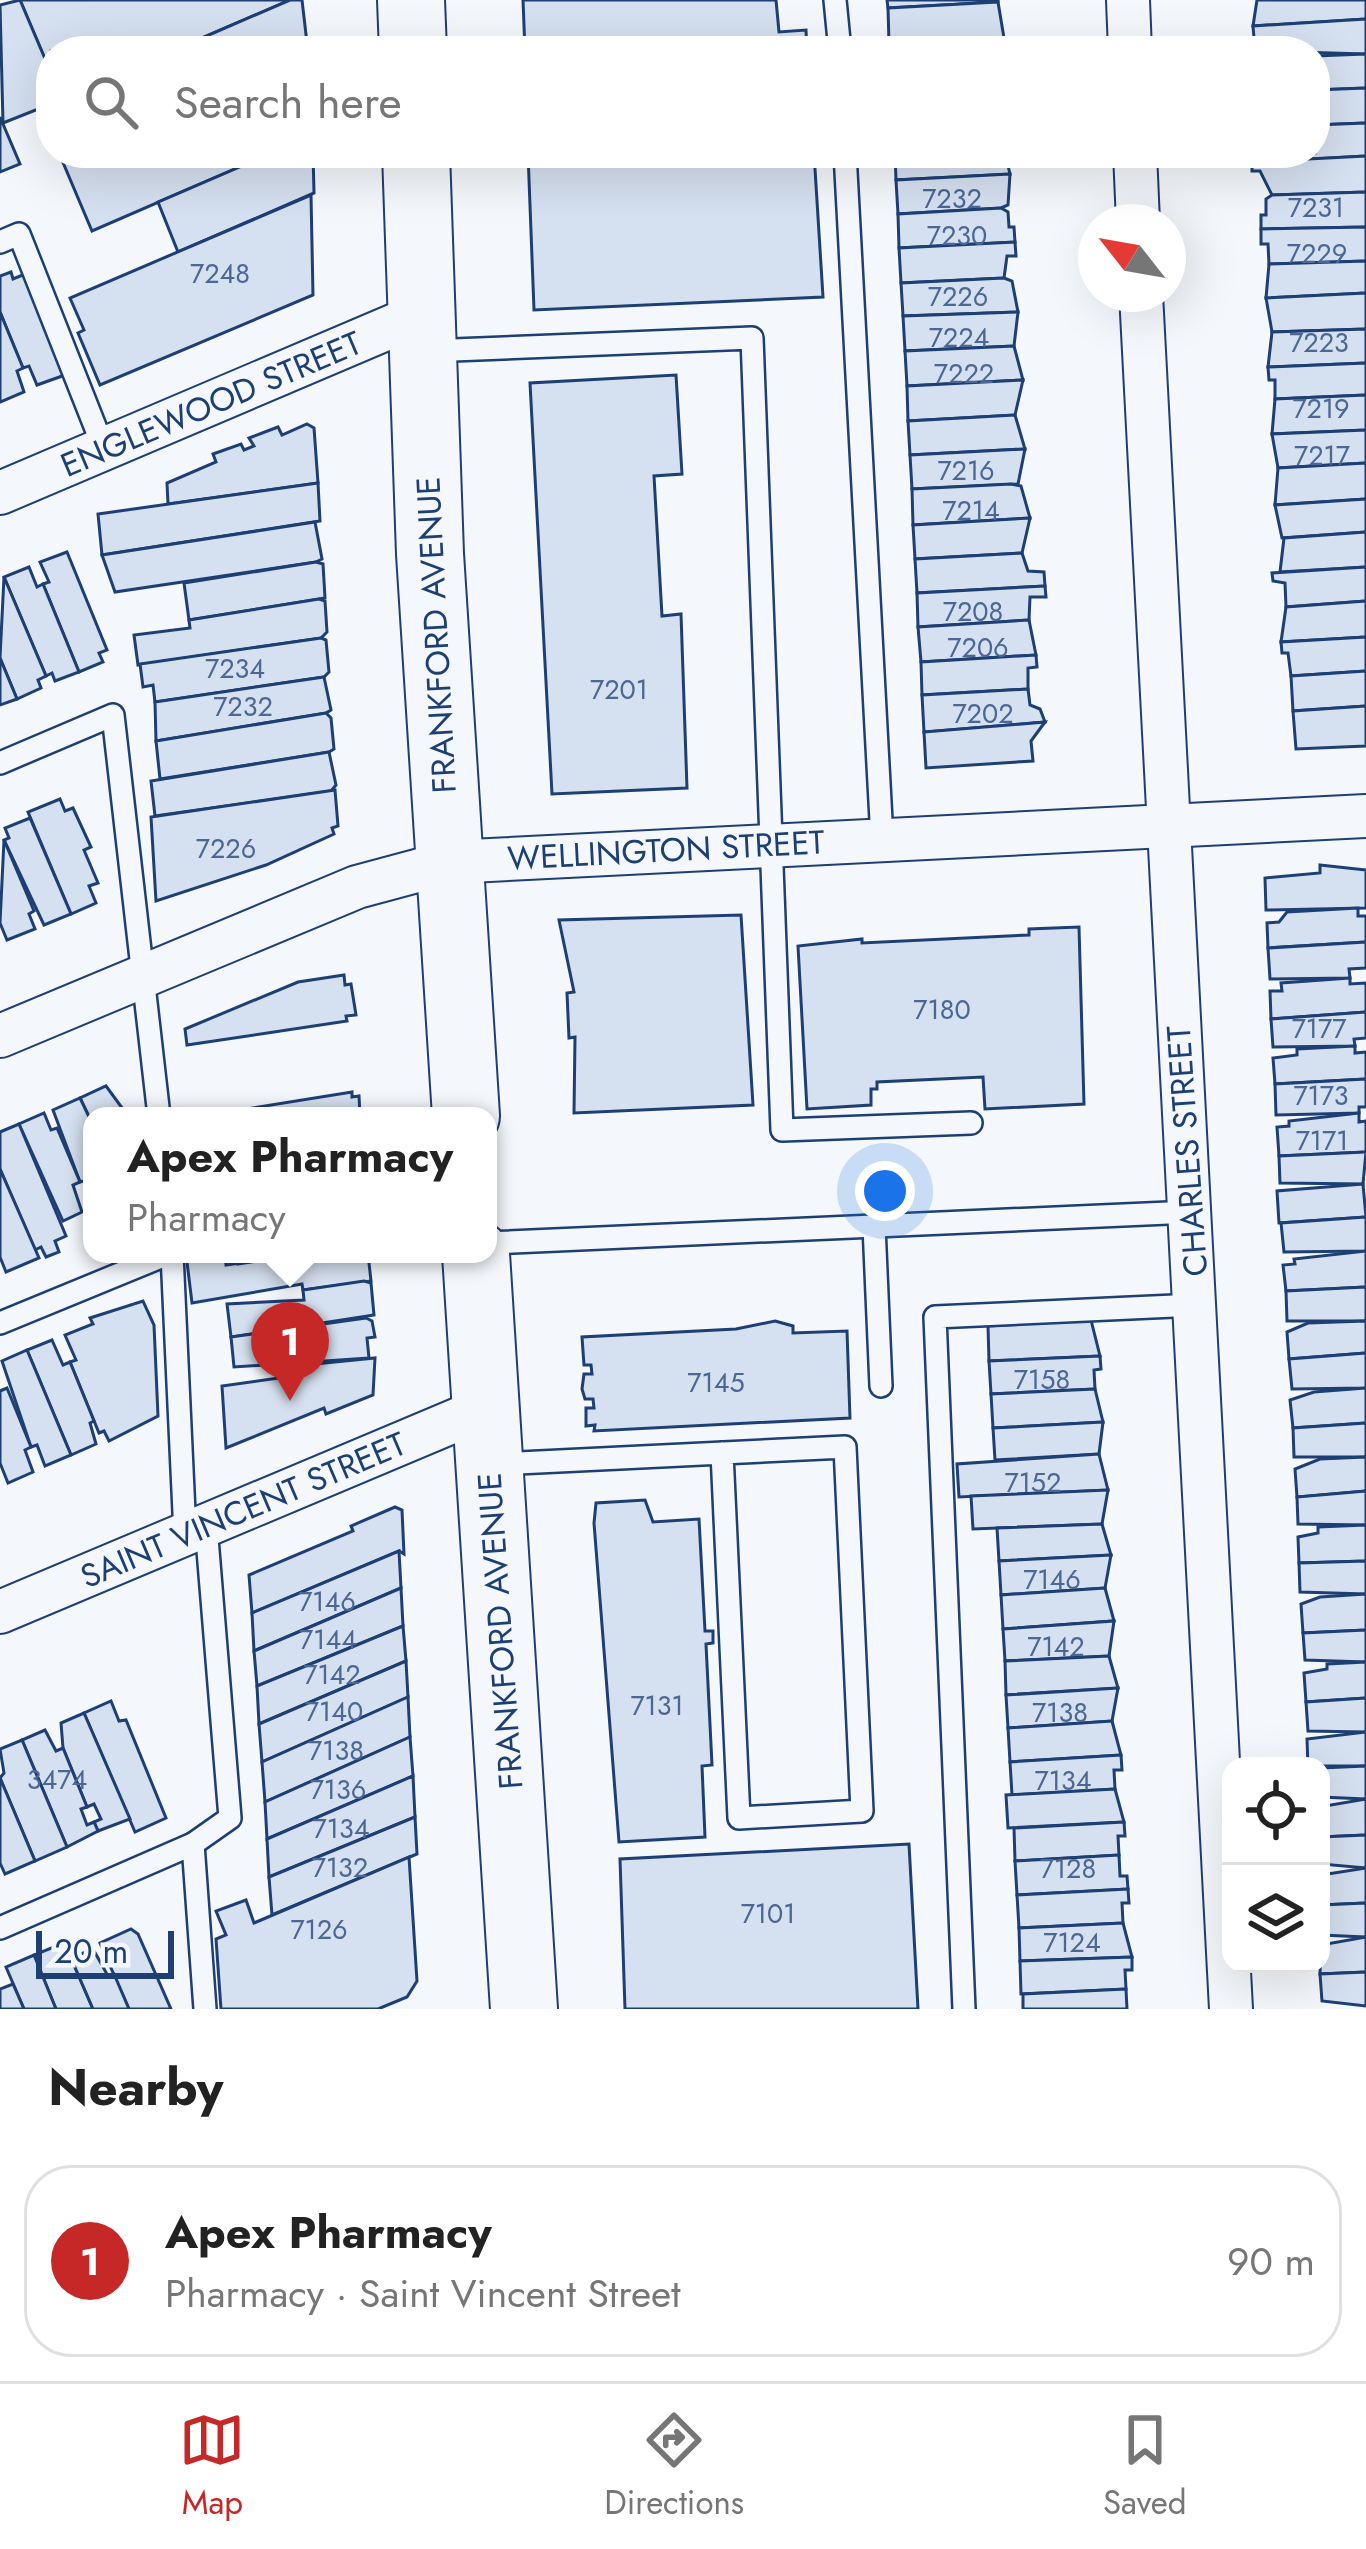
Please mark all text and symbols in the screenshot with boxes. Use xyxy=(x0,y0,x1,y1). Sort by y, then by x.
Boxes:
search box xyxy=(36,36,1330,168)
icon: search xyxy=(78,69,144,135)
text: Search here xyxy=(174,70,402,135)
house number: 7232 xyxy=(922,179,982,218)
house number: 7231 xyxy=(1288,188,1344,227)
north arrow xyxy=(1078,204,1186,312)
house number: 7230 xyxy=(927,216,987,255)
house number: 7229 xyxy=(1287,234,1347,273)
house number: 7248 xyxy=(190,254,250,293)
house number: 7226 xyxy=(928,277,988,316)
house number: 7224 xyxy=(929,318,989,357)
street label: ENGLEWOOD STREET xyxy=(53,319,369,489)
house number: 7223 xyxy=(1289,323,1349,362)
house number: 7222 xyxy=(934,354,994,393)
house number: 7219 xyxy=(1292,389,1350,428)
house number: 7217 xyxy=(1294,436,1351,475)
house number: 7216 xyxy=(937,451,995,490)
street label: FRANKFORD AVENUE xyxy=(404,475,468,795)
house number: 7214 xyxy=(942,491,1000,530)
house number: 7208 xyxy=(943,592,1003,631)
house number: 7206 xyxy=(947,628,1009,667)
house number: 7234 xyxy=(205,649,265,688)
house number: 7201 xyxy=(590,670,648,709)
house number: 7232 xyxy=(213,687,273,726)
house number: 7202 xyxy=(952,694,1014,733)
street label: WELLINGTON STREET xyxy=(506,818,826,882)
house number: 7226 xyxy=(196,829,256,868)
house number: 7180 xyxy=(913,990,971,1029)
house number: 7177 xyxy=(1292,1009,1347,1048)
street label: CHARLES STREET xyxy=(1155,1024,1219,1278)
house number: 7173 xyxy=(1293,1076,1349,1115)
popup xyxy=(83,1107,497,1263)
house number: 7171 xyxy=(1296,1121,1348,1160)
text: Apex Pharmacy xyxy=(127,1124,453,1189)
your location xyxy=(855,1161,915,1221)
text: Pharmacy xyxy=(127,1189,286,1246)
pin: 1 xyxy=(251,1302,329,1401)
house number: 7158 xyxy=(1014,1360,1070,1399)
house number: 7145 xyxy=(687,1363,745,1402)
street label: SAINT VINCENT STREET xyxy=(73,1420,414,1600)
house number: 7152 xyxy=(1005,1463,1061,1502)
street label: FRANKFORD AVENUE xyxy=(465,1471,535,1791)
house number: 7146 xyxy=(1023,1560,1081,1599)
house number: 7146 xyxy=(298,1582,356,1621)
house number: 7144 xyxy=(299,1620,357,1659)
house number: 7142 xyxy=(1027,1627,1085,1666)
house number: 7142 xyxy=(303,1655,361,1694)
house number: 7131 xyxy=(630,1686,684,1725)
house number: 7140 xyxy=(305,1692,363,1731)
house number: 7138 xyxy=(1032,1693,1088,1732)
house number: 7138 xyxy=(308,1731,364,1770)
map controls xyxy=(1222,1757,1330,1973)
button: locate xyxy=(1222,1757,1330,1865)
house number: 3474 xyxy=(27,1760,87,1799)
house number: 7134 xyxy=(1035,1761,1091,1800)
house number: 7136 xyxy=(310,1770,366,1809)
house number: 7134 xyxy=(313,1809,369,1848)
house number: 7132 xyxy=(312,1848,368,1887)
house number: 7128 xyxy=(1040,1849,1096,1888)
button: layers xyxy=(1222,1865,1330,1973)
house number: 7101 xyxy=(741,1894,795,1933)
house number: 7126 xyxy=(290,1910,348,1949)
house number: 7124 xyxy=(1043,1923,1101,1962)
scale bar xyxy=(36,1925,174,1978)
text: 20 m xyxy=(54,1928,128,1975)
text: Nearby xyxy=(48,2050,223,2124)
text: Apex Pharmacy xyxy=(165,2200,492,2265)
text: 1 xyxy=(80,2233,100,2290)
text: 90 m xyxy=(1227,2233,1315,2290)
text: Pharmacy · Saint Vincent Street xyxy=(165,2265,681,2322)
tab: Map xyxy=(179,2407,245,2526)
tab: Directions xyxy=(604,2407,744,2526)
tab: Saved xyxy=(1103,2407,1187,2526)

